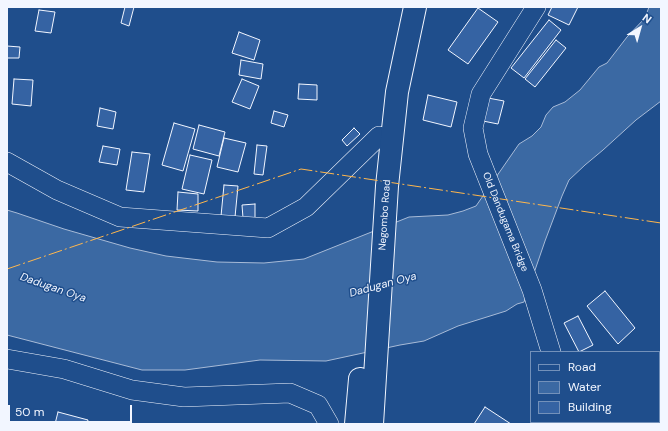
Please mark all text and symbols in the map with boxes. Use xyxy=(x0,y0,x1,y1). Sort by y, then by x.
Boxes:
north arrow xyxy=(620,8,660,48)
text: N xyxy=(640,10,655,26)
street label: Old Dandugama Bridge xyxy=(479,170,531,274)
street label: Negombo Road xyxy=(377,179,393,251)
water label: Dadugan Oya xyxy=(348,270,418,300)
water label: Dadugan Oya xyxy=(18,271,88,305)
legend xyxy=(530,351,660,423)
text: Road xyxy=(568,359,596,375)
text: Water xyxy=(568,379,601,395)
scale bar xyxy=(10,397,134,423)
text: Building xyxy=(568,399,612,415)
text: 50 m xyxy=(15,404,44,420)

